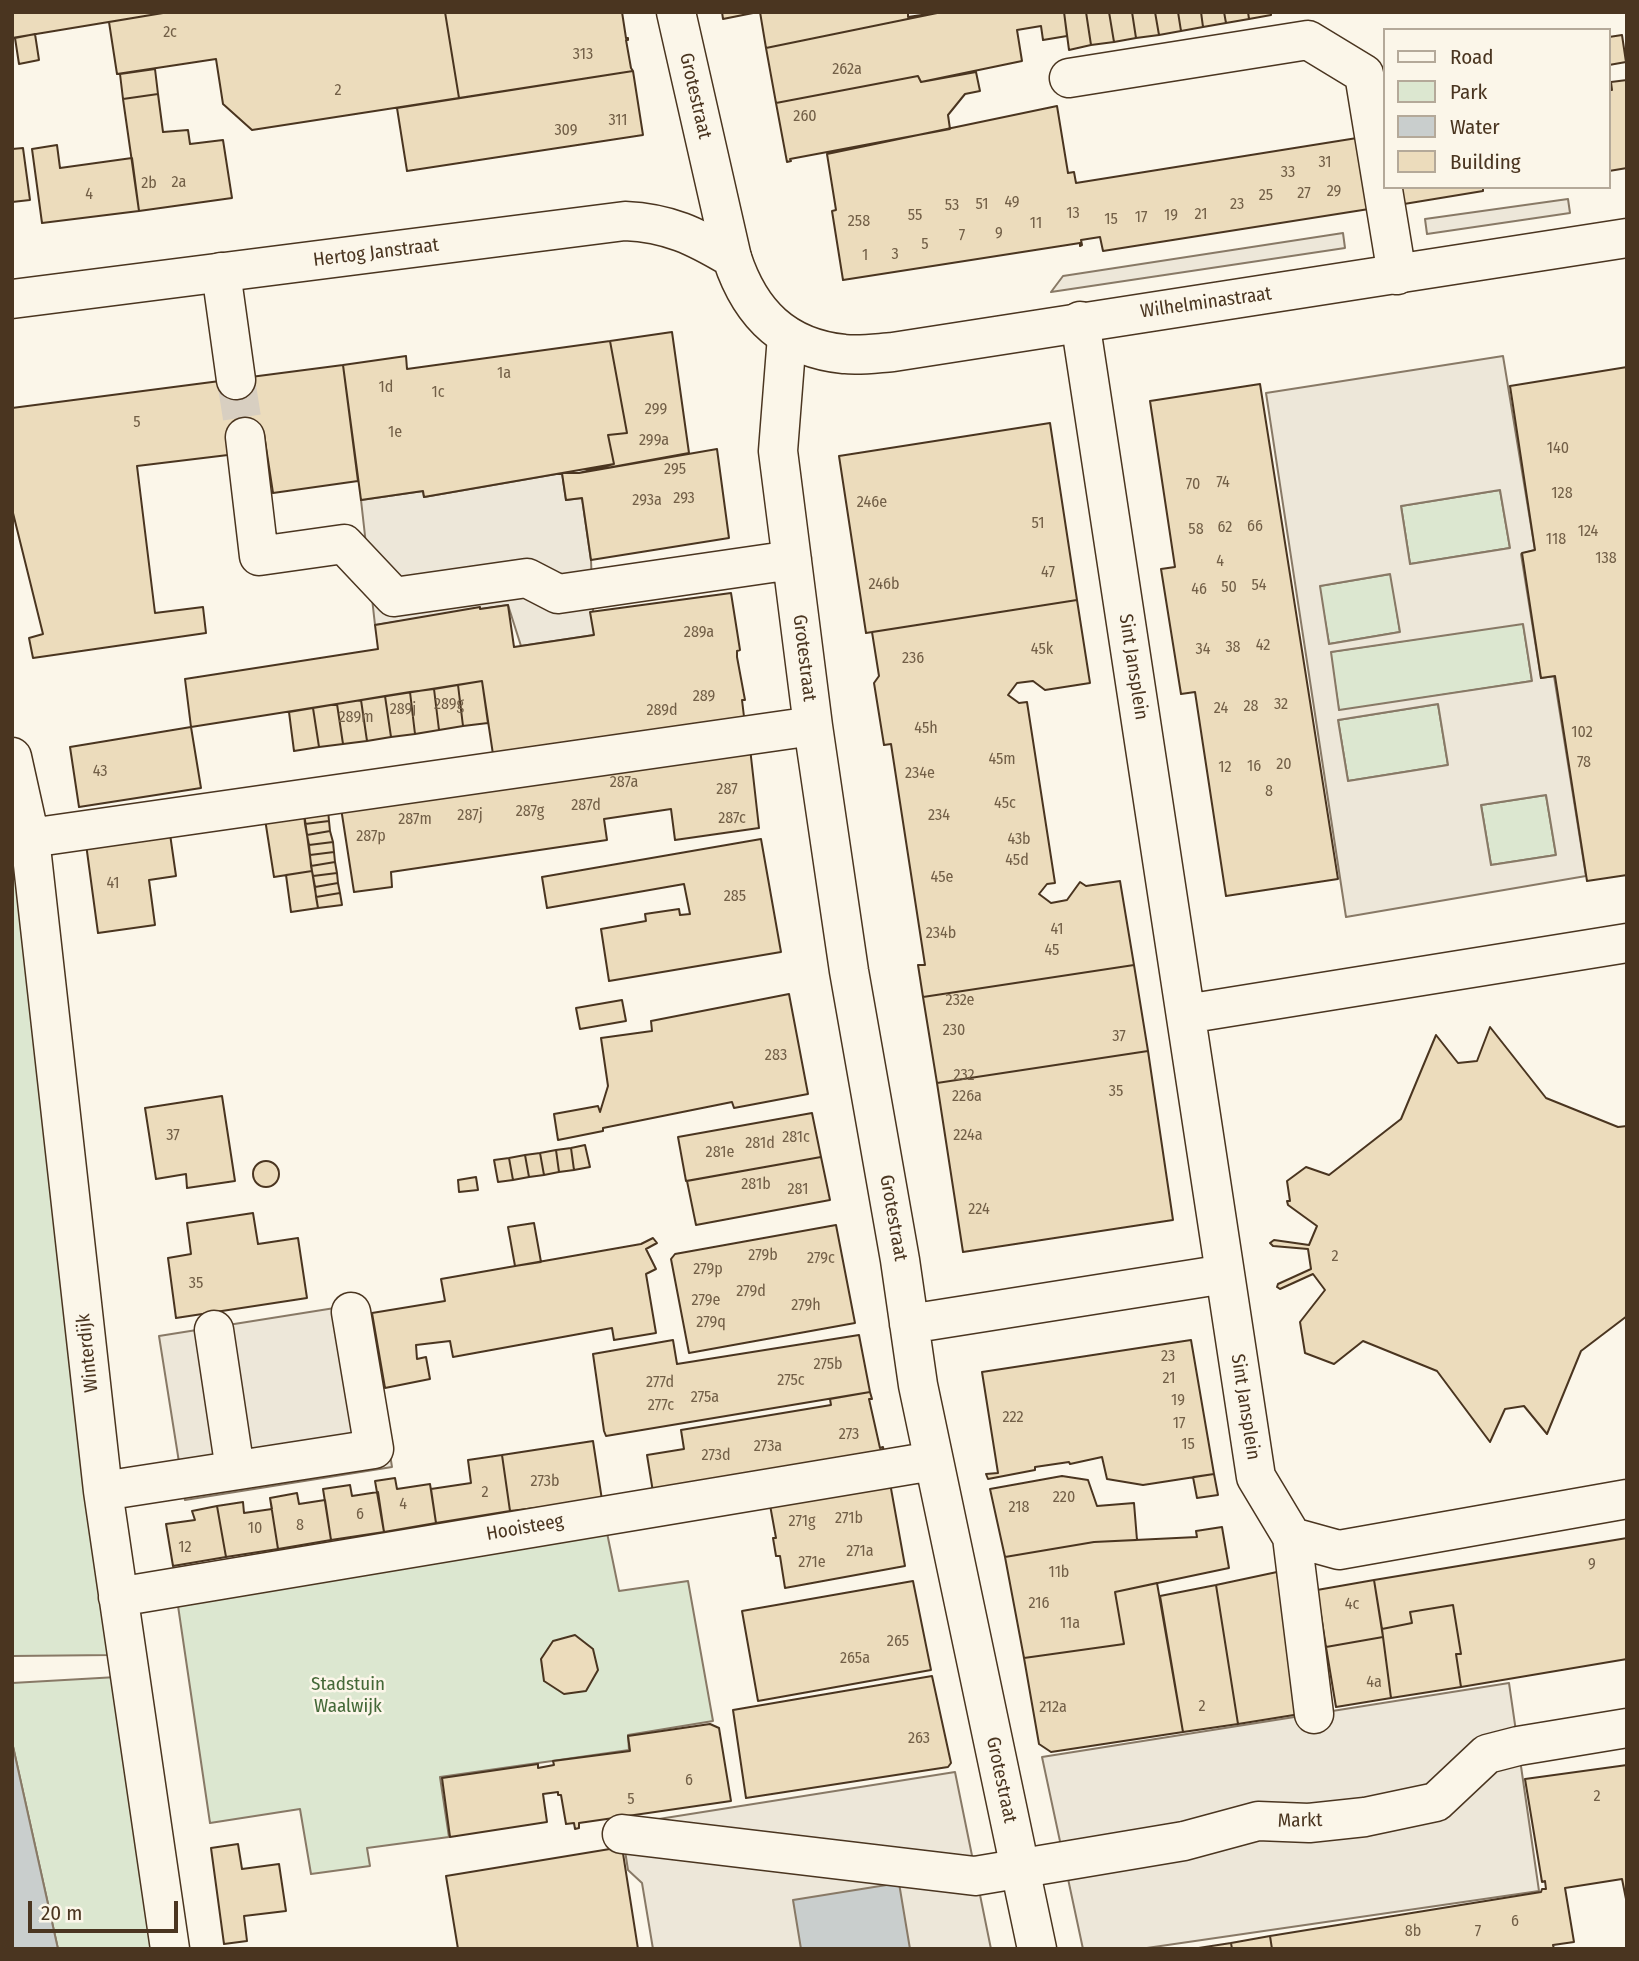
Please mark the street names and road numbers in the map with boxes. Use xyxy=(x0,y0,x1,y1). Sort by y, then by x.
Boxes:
street label: Grotestraat xyxy=(674,51,716,141)
street label: Hertog Janstraat xyxy=(312,234,440,272)
street label: Wilhelminastraat xyxy=(1139,283,1273,323)
street label: Grotestraat xyxy=(787,613,821,703)
street label: Sint Jansplein xyxy=(1113,613,1153,721)
street label: Grotestraat xyxy=(874,1173,912,1263)
street label: Winterdijk xyxy=(73,1312,103,1394)
street label: Sint Jansplein xyxy=(1225,1353,1265,1461)
street label: Hooisteeg xyxy=(485,1510,565,1546)
street label: Grotestraat xyxy=(981,1735,1021,1825)
street label: Markt xyxy=(1278,1809,1322,1833)

